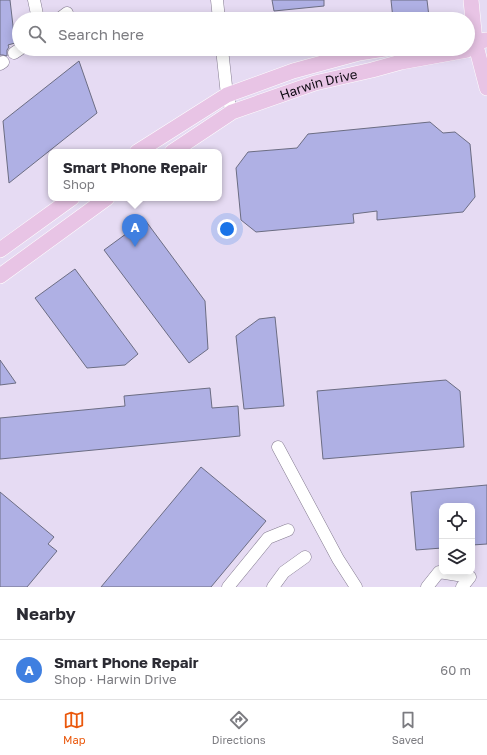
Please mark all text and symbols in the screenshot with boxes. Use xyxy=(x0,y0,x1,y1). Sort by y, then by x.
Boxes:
search box xyxy=(12,12,475,56)
icon: search xyxy=(26,23,48,45)
text: Search here xyxy=(58,25,144,43)
street label: Harwin Drive xyxy=(277,66,359,103)
popup xyxy=(48,149,222,201)
text: Smart Phone Repair xyxy=(63,158,207,176)
text: Shop xyxy=(63,176,95,192)
pin: A xyxy=(122,214,148,247)
your location xyxy=(217,219,237,239)
map controls xyxy=(439,503,475,575)
button: locate xyxy=(439,503,475,539)
button: layers xyxy=(439,539,475,575)
text: Nearby xyxy=(16,603,76,624)
text: Smart Phone Repair xyxy=(54,653,199,671)
text: A xyxy=(24,662,34,678)
text: 60 m xyxy=(440,662,471,678)
text: Shop · Harwin Drive xyxy=(54,671,177,687)
tab: Map xyxy=(63,709,86,746)
tab: Directions xyxy=(212,709,266,746)
tab: Saved xyxy=(392,709,424,746)

